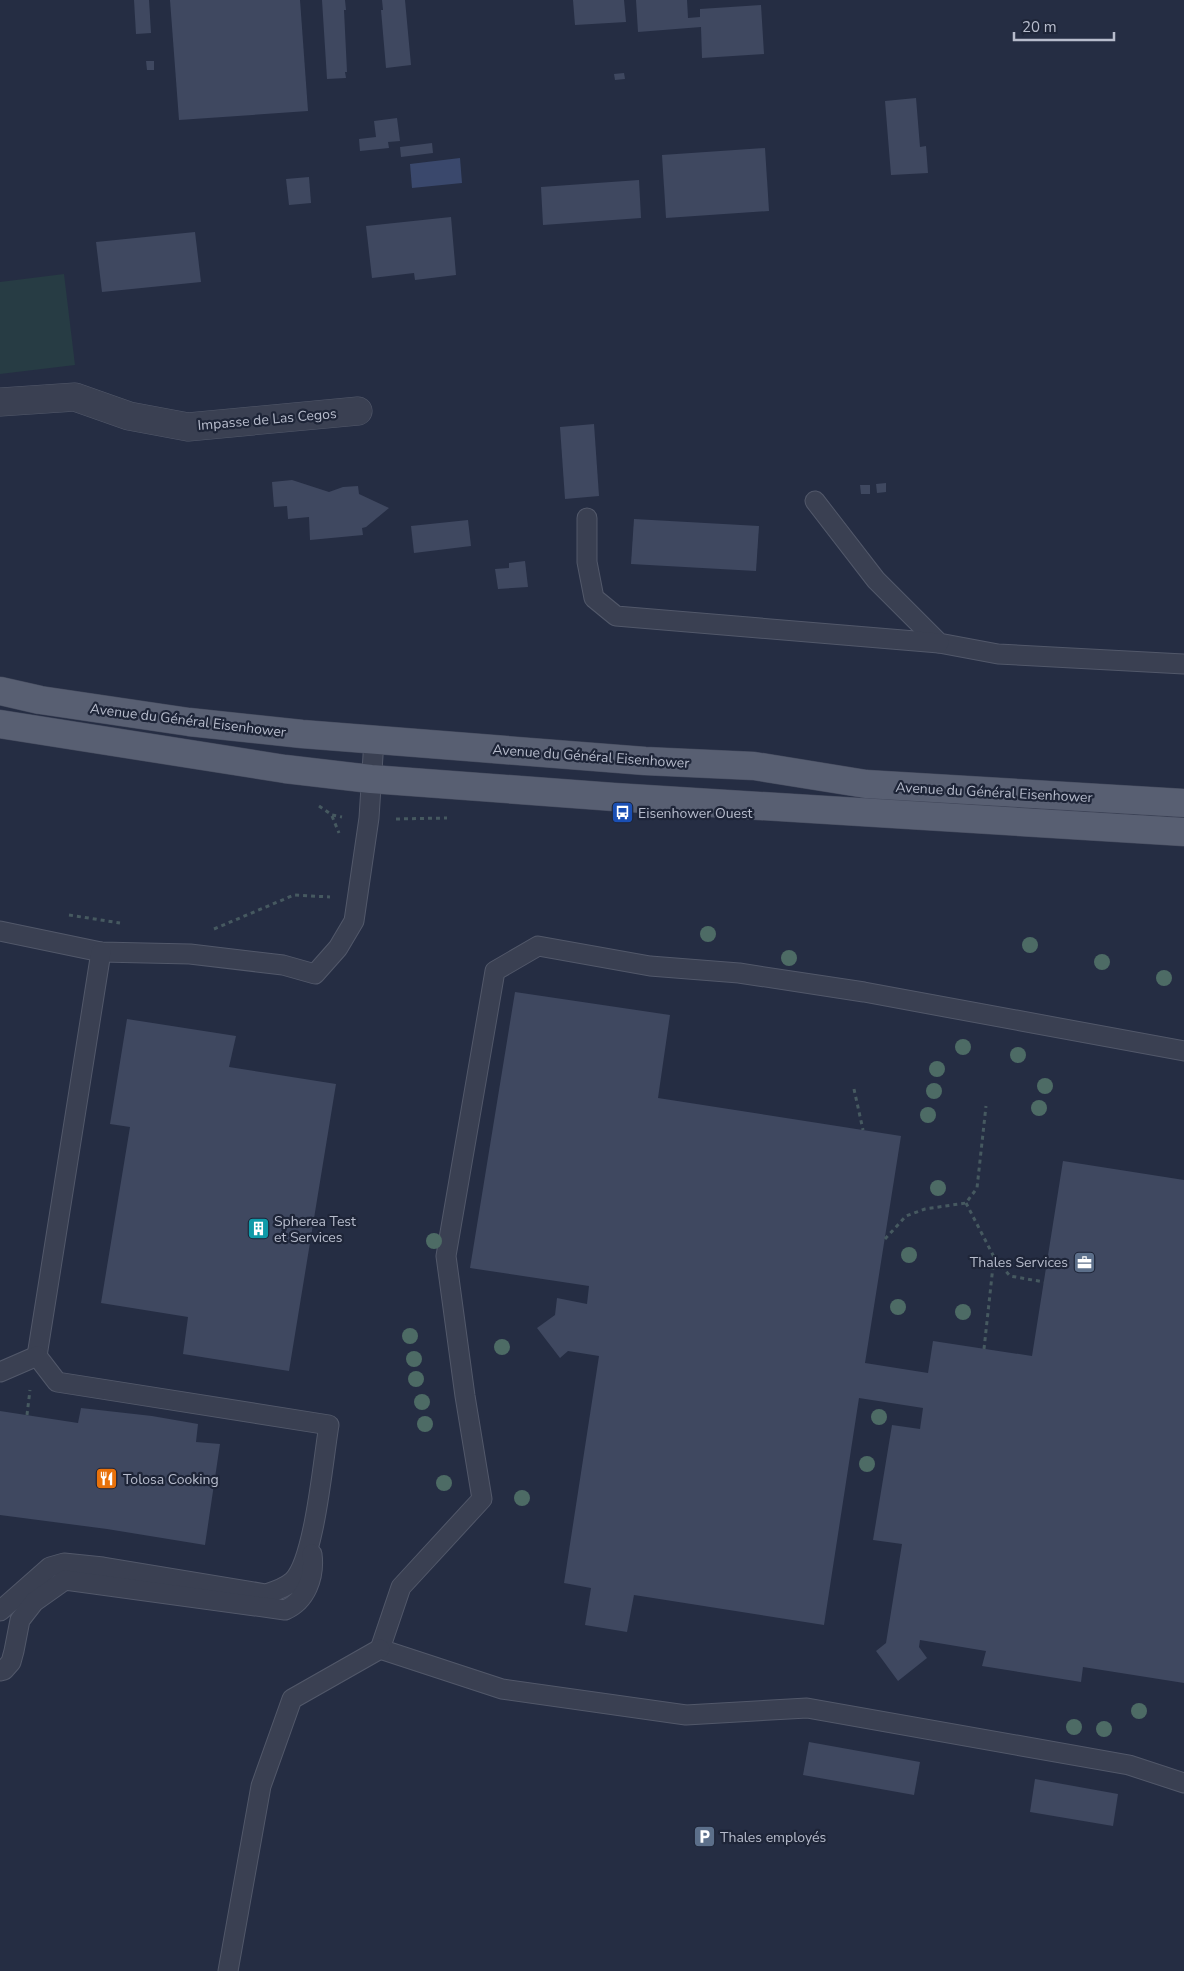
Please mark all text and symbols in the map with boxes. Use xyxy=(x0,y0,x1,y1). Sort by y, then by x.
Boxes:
scale bar xyxy=(1014,10,1114,42)
text: 20 m xyxy=(1022,17,1057,37)
street label: Impasse de Las Cegos xyxy=(197,404,338,435)
street label: Avenue du Général Eisenhower xyxy=(89,699,287,742)
street label: Avenue du Général Eisenhower xyxy=(492,740,690,773)
street label: Avenue du Général Eisenhower xyxy=(895,778,1093,807)
bus stop icon: Eisenhower Ouest xyxy=(610,801,634,825)
place label: Eisenhower Ouest xyxy=(638,804,753,823)
place label: Spherea Test et Services xyxy=(274,1212,356,1247)
building icon: Spherea Test et Services xyxy=(246,1217,270,1241)
office icon: Thales Services xyxy=(1072,1250,1096,1274)
place label: Thales Services xyxy=(970,1253,1068,1272)
restaurant icon: Tolosa Cooking xyxy=(95,1467,119,1491)
place label: Tolosa Cooking xyxy=(123,1470,219,1489)
parking icon: Thales employés xyxy=(692,1825,716,1849)
place label: Thales employés xyxy=(720,1828,827,1847)

